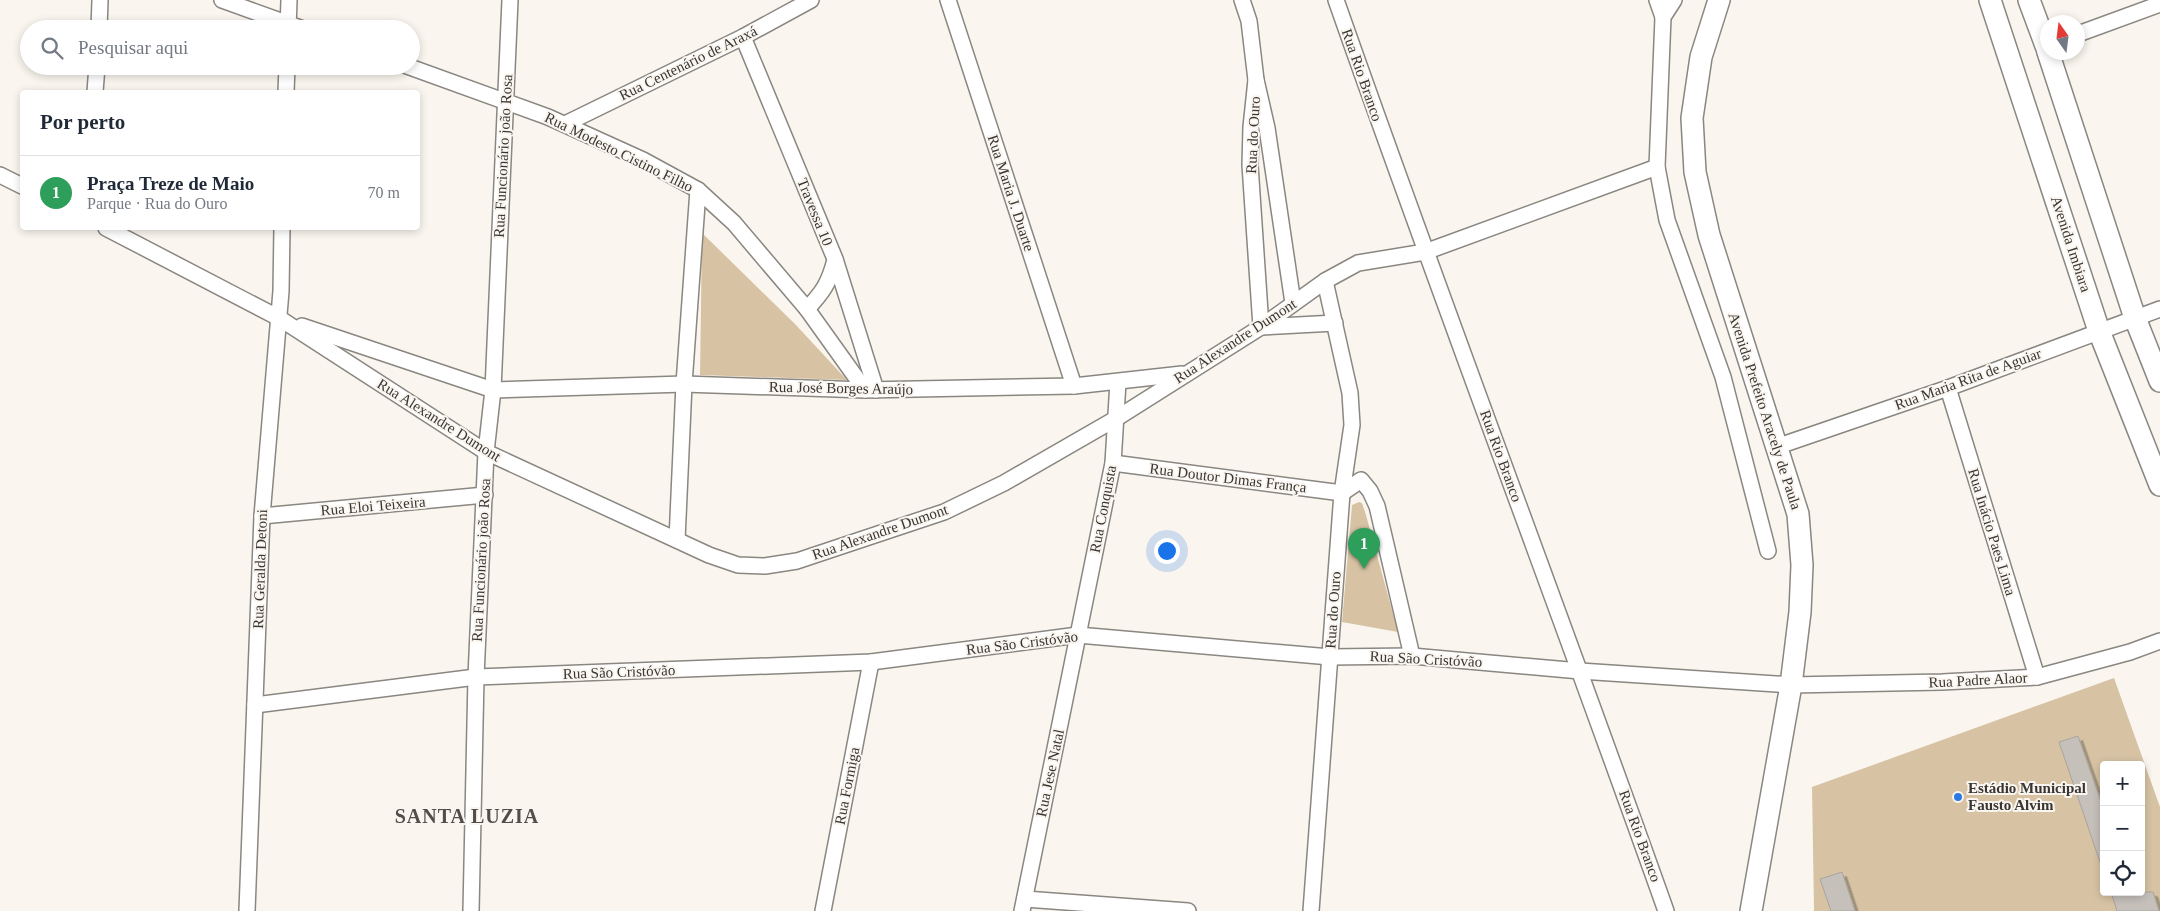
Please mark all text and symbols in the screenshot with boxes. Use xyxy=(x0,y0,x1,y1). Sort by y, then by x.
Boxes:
north arrow xyxy=(2040,15,2085,60)
search box xyxy=(20,20,420,75)
street label: Rua Centenário de Araxá xyxy=(617,23,760,103)
street label: Rua Rio Branco xyxy=(1339,27,1385,123)
icon: search xyxy=(38,34,66,62)
text: Pesquisar aqui xyxy=(78,37,188,58)
street label: Rua Funcionário joão Rosa xyxy=(491,73,515,238)
street label: Rua do Ouro xyxy=(1243,96,1263,174)
street label: Rua Modesto Cistino Filho xyxy=(542,109,696,195)
text: Por perto xyxy=(40,110,125,134)
street label: Rua Maria J. Duarte xyxy=(985,133,1038,254)
text: Praça Treze de Maio xyxy=(87,173,254,194)
street label: Travessa 10 xyxy=(794,176,836,248)
text: 1 xyxy=(52,184,60,201)
text: 70 m xyxy=(368,184,400,201)
street label: Avenida Imbiara xyxy=(2048,194,2094,294)
text: Parque · Rua do Ouro xyxy=(87,195,227,212)
street label: Rua Alexandre Dumont xyxy=(1171,295,1300,387)
street label: Avenida Prefeito Aracely de Paula xyxy=(1726,310,1805,512)
street label: Rua Maria Rita de Aguiar xyxy=(1892,345,2044,413)
street label: Rua Alexandre Dumont xyxy=(374,375,504,465)
street label: Rua José Borges Araújo xyxy=(769,379,913,397)
street label: Rua Rio Branco xyxy=(1477,408,1525,504)
street label: Rua Doutor Dimas França xyxy=(1149,460,1308,496)
street label: Rua Conquista xyxy=(1087,464,1119,554)
street label: Rua Inácio Paes Lima xyxy=(1965,467,2019,598)
street label: Rua Funcionário joão Rosa xyxy=(469,477,493,642)
street label: Rua Eloi Teixeira xyxy=(320,493,426,519)
street label: Rua Alexandre Dumont xyxy=(810,501,951,563)
street label: Rua Geralda Detoni xyxy=(250,509,270,629)
pin: 1 xyxy=(1348,528,1380,569)
your location xyxy=(1154,538,1180,564)
street label: Rua do Ouro xyxy=(1322,571,1344,649)
street label: Rua São Cristóvão xyxy=(965,628,1079,658)
street label: Rua São Cristóvão xyxy=(1369,648,1483,670)
street label: Rua São Cristóvão xyxy=(563,662,675,682)
street label: Rua Padre Alaor xyxy=(1928,669,2028,691)
street label: Rua Jese Natal xyxy=(1033,728,1067,818)
street label: Rua Formiga xyxy=(832,745,862,826)
map controls xyxy=(2100,761,2145,896)
button: + xyxy=(2100,761,2145,806)
place label: Estádio Municipal Fausto Alvim xyxy=(1968,780,2086,813)
street label: Rua Rio Branco xyxy=(1616,788,1664,884)
marker: Estádio Municipal Fausto Alvim xyxy=(1952,791,1964,803)
district label: SANTA LUZIA xyxy=(395,805,539,827)
button: − xyxy=(2100,806,2145,851)
button: locate xyxy=(2100,851,2145,896)

